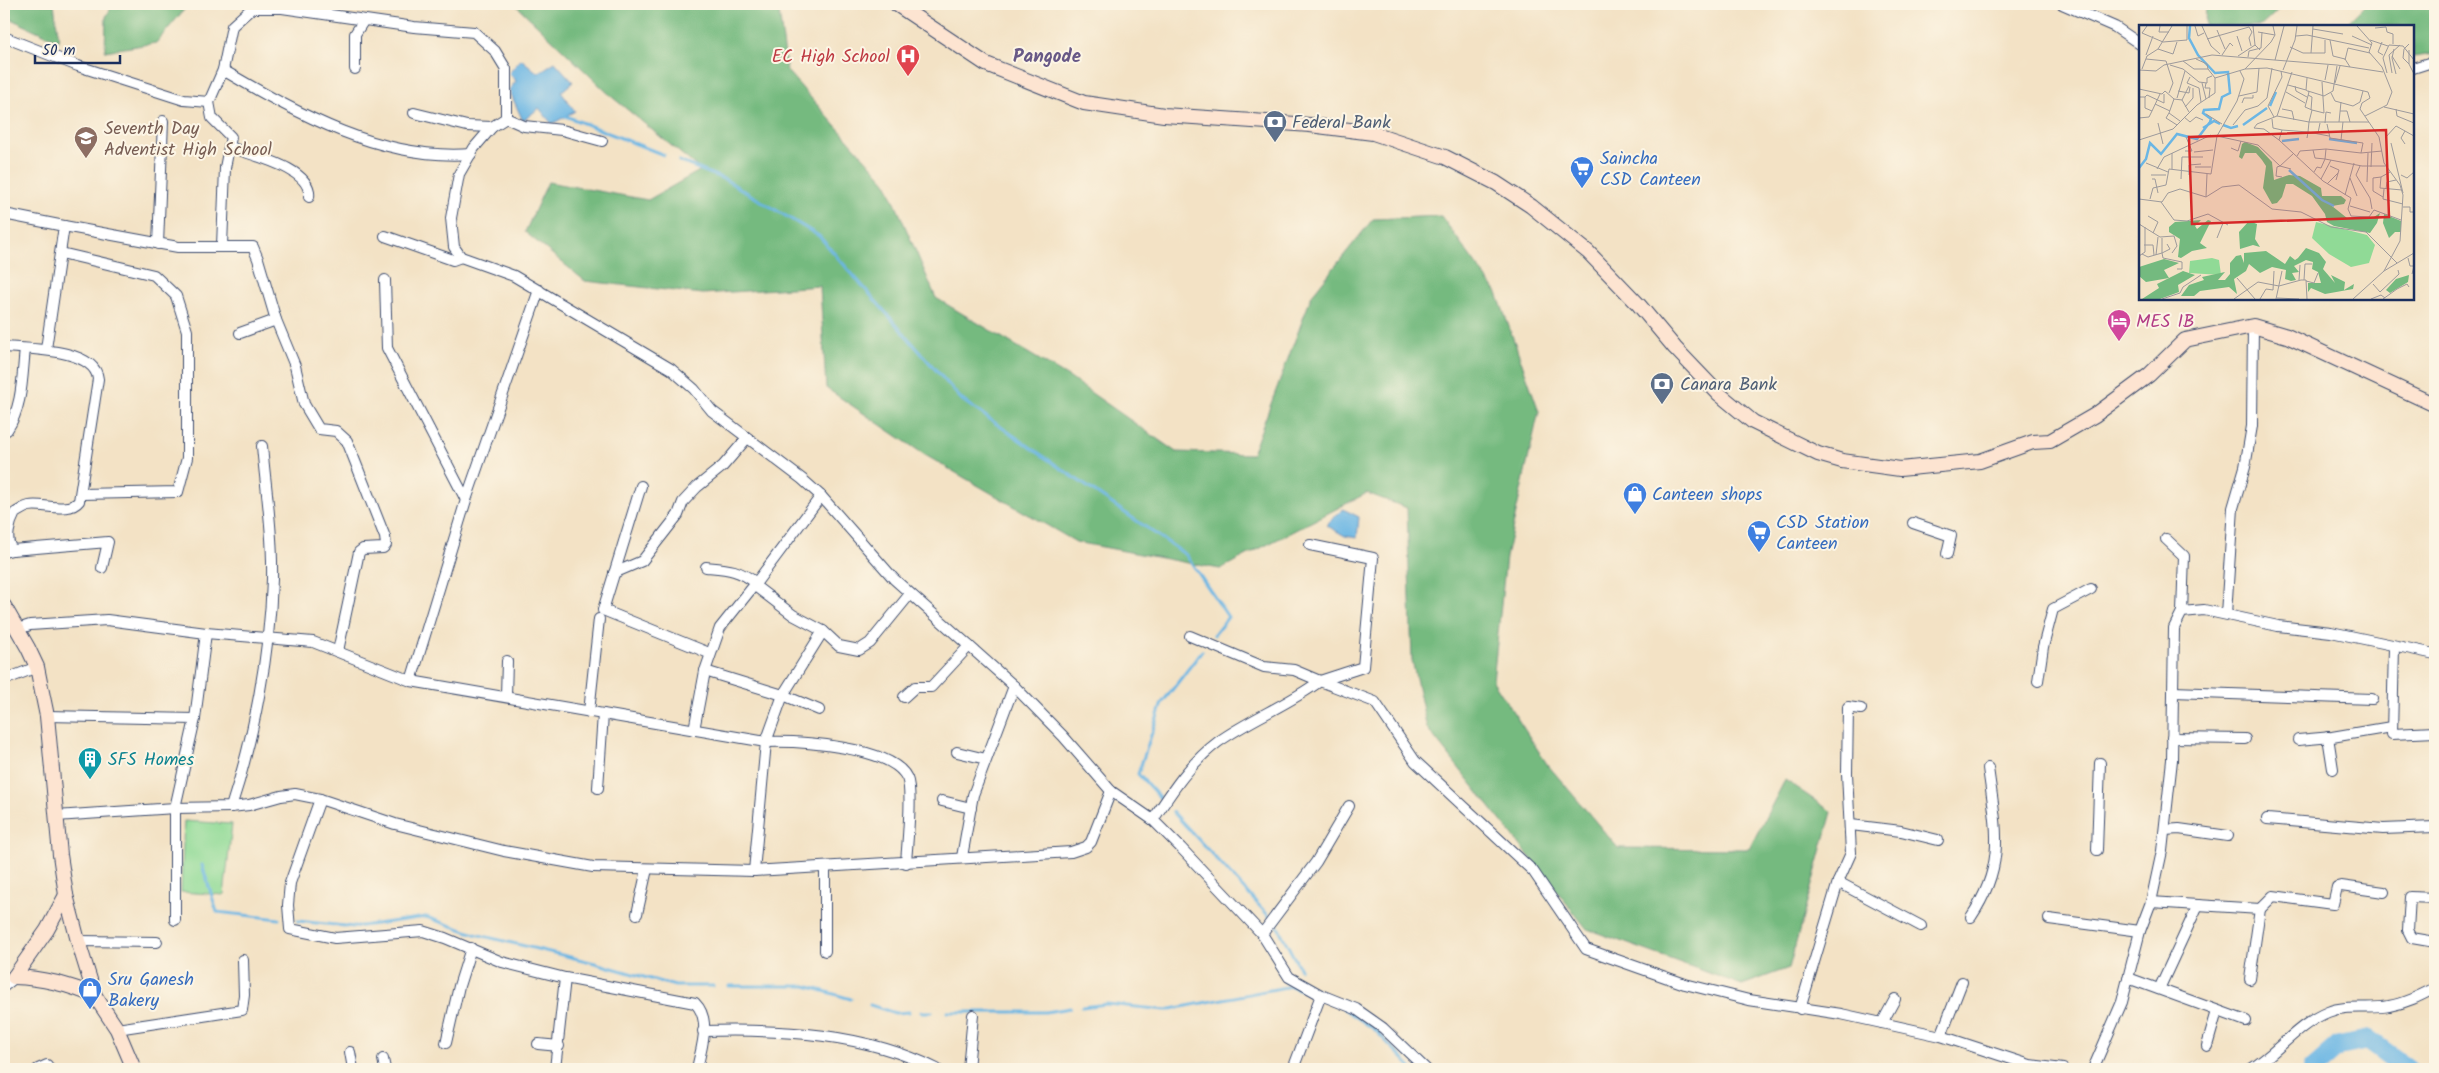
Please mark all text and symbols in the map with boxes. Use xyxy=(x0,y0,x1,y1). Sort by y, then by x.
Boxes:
inset map xyxy=(2139,25,2414,300)
scale bar xyxy=(35,32,120,64)
text: 50 m xyxy=(42,39,76,63)
district label: Pangode xyxy=(1013,42,1081,72)
place label: EC High School xyxy=(772,43,891,72)
hospital icon: EC High School xyxy=(895,43,921,77)
bank icon: Federal Bank xyxy=(1262,109,1288,143)
place label: Federal Bank xyxy=(1292,109,1391,138)
place label: Seventh Day Adventist High School xyxy=(104,115,273,165)
school or university icon: Seventh Day Adventist High School xyxy=(73,125,99,159)
place label: Saincha CSD Canteen xyxy=(1600,145,1701,195)
supermarket icon: Saincha CSD Canteen xyxy=(1569,155,1595,189)
hotel icon: MES IB xyxy=(2106,308,2132,342)
place label: MES IB xyxy=(2136,308,2195,337)
bank icon: Canara Bank xyxy=(1649,371,1675,405)
place label: Canara Bank xyxy=(1680,371,1777,400)
shop icon: Canteen shops xyxy=(1622,481,1648,515)
place label: Canteen shops xyxy=(1652,481,1763,510)
place label: CSD Station Canteen xyxy=(1776,509,1869,559)
supermarket icon: CSD Station Canteen xyxy=(1746,519,1772,553)
building icon: SFS Homes xyxy=(77,746,103,780)
place label: SFS Homes xyxy=(108,746,194,775)
place label: Sru Ganesh Bakery xyxy=(108,966,194,1016)
shop icon: Sru Ganesh Bakery xyxy=(77,976,103,1010)

